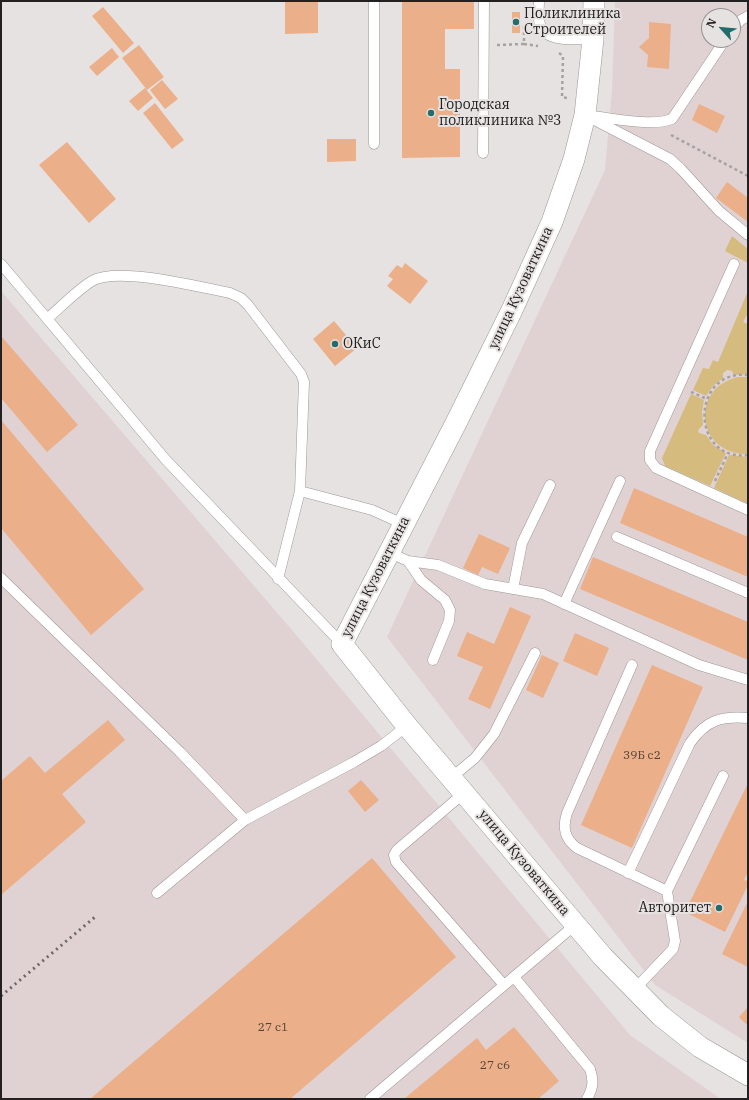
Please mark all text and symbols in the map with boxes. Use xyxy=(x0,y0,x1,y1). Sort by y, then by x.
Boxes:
place label: Поликлиника Строителей xyxy=(524,6,621,38)
north arrow xyxy=(701,8,741,48)
text: N xyxy=(703,16,719,30)
marker: Поликлиника Строителей xyxy=(511,17,521,27)
place label: Городская поликлиника №3 xyxy=(439,97,561,130)
marker: Городская поликлиника №3 xyxy=(426,108,436,118)
street label: улица Кузоваткина xyxy=(485,224,557,352)
place label: ОКиС xyxy=(343,336,381,352)
marker: ОКиС xyxy=(330,339,340,349)
street label: улица Кузоваткина xyxy=(338,514,414,640)
house number: 39Б с2 xyxy=(623,749,661,763)
street label: улица Кузоваткина xyxy=(475,807,573,919)
place label: Авторитет xyxy=(638,900,711,916)
marker: Авторитет xyxy=(714,903,724,913)
house number: 27 с1 xyxy=(258,1021,288,1035)
house number: 27 с6 xyxy=(480,1059,510,1073)

